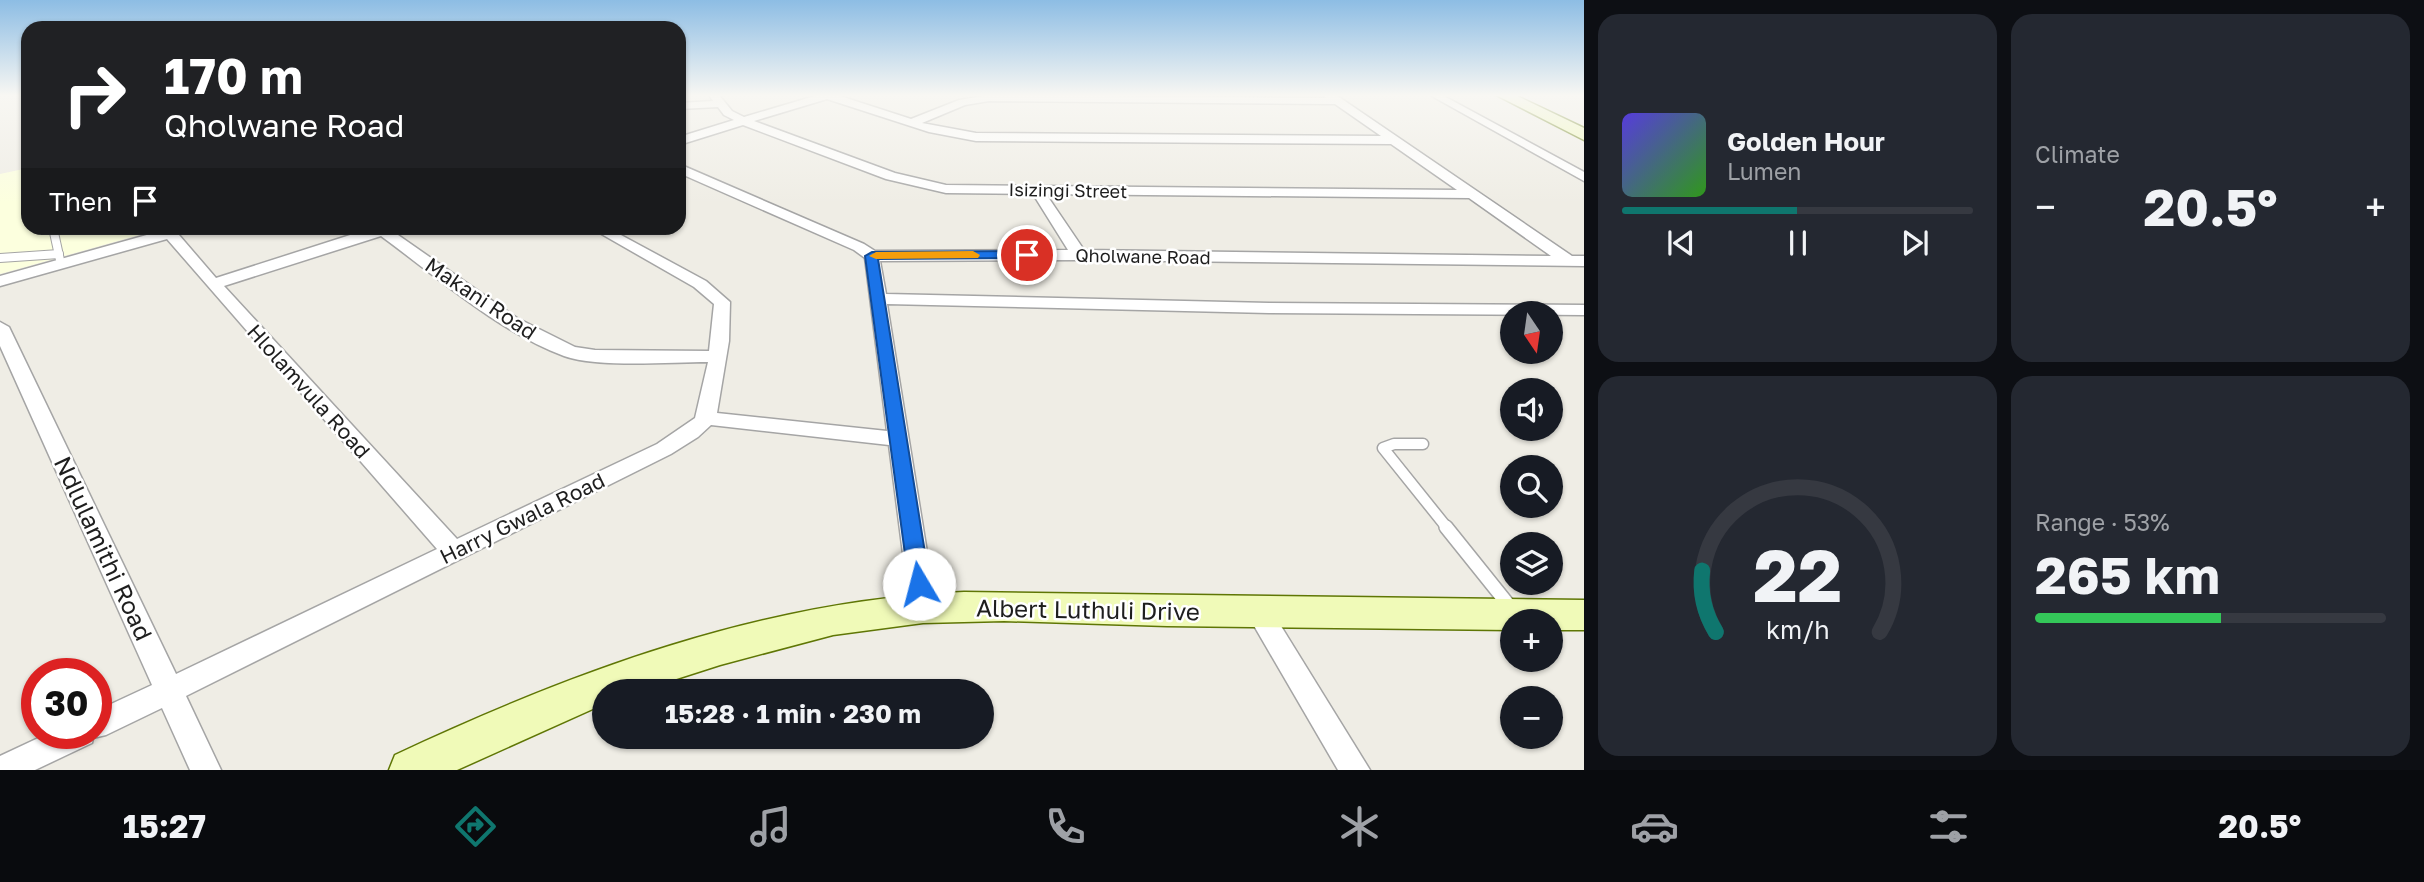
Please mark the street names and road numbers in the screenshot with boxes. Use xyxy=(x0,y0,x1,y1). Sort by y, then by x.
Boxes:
street label: Isizingi Street xyxy=(1008,178,1128,202)
street label: Qholwane Road xyxy=(1075,244,1211,268)
street label: Makani Road xyxy=(420,251,542,345)
street label: Hlolamvula Road xyxy=(242,319,376,463)
street label: Ndlulamithi Road xyxy=(49,451,159,645)
street label: Harry Gwala Road xyxy=(435,467,609,569)
street label: Albert Luthuli Drive xyxy=(976,593,1200,625)

